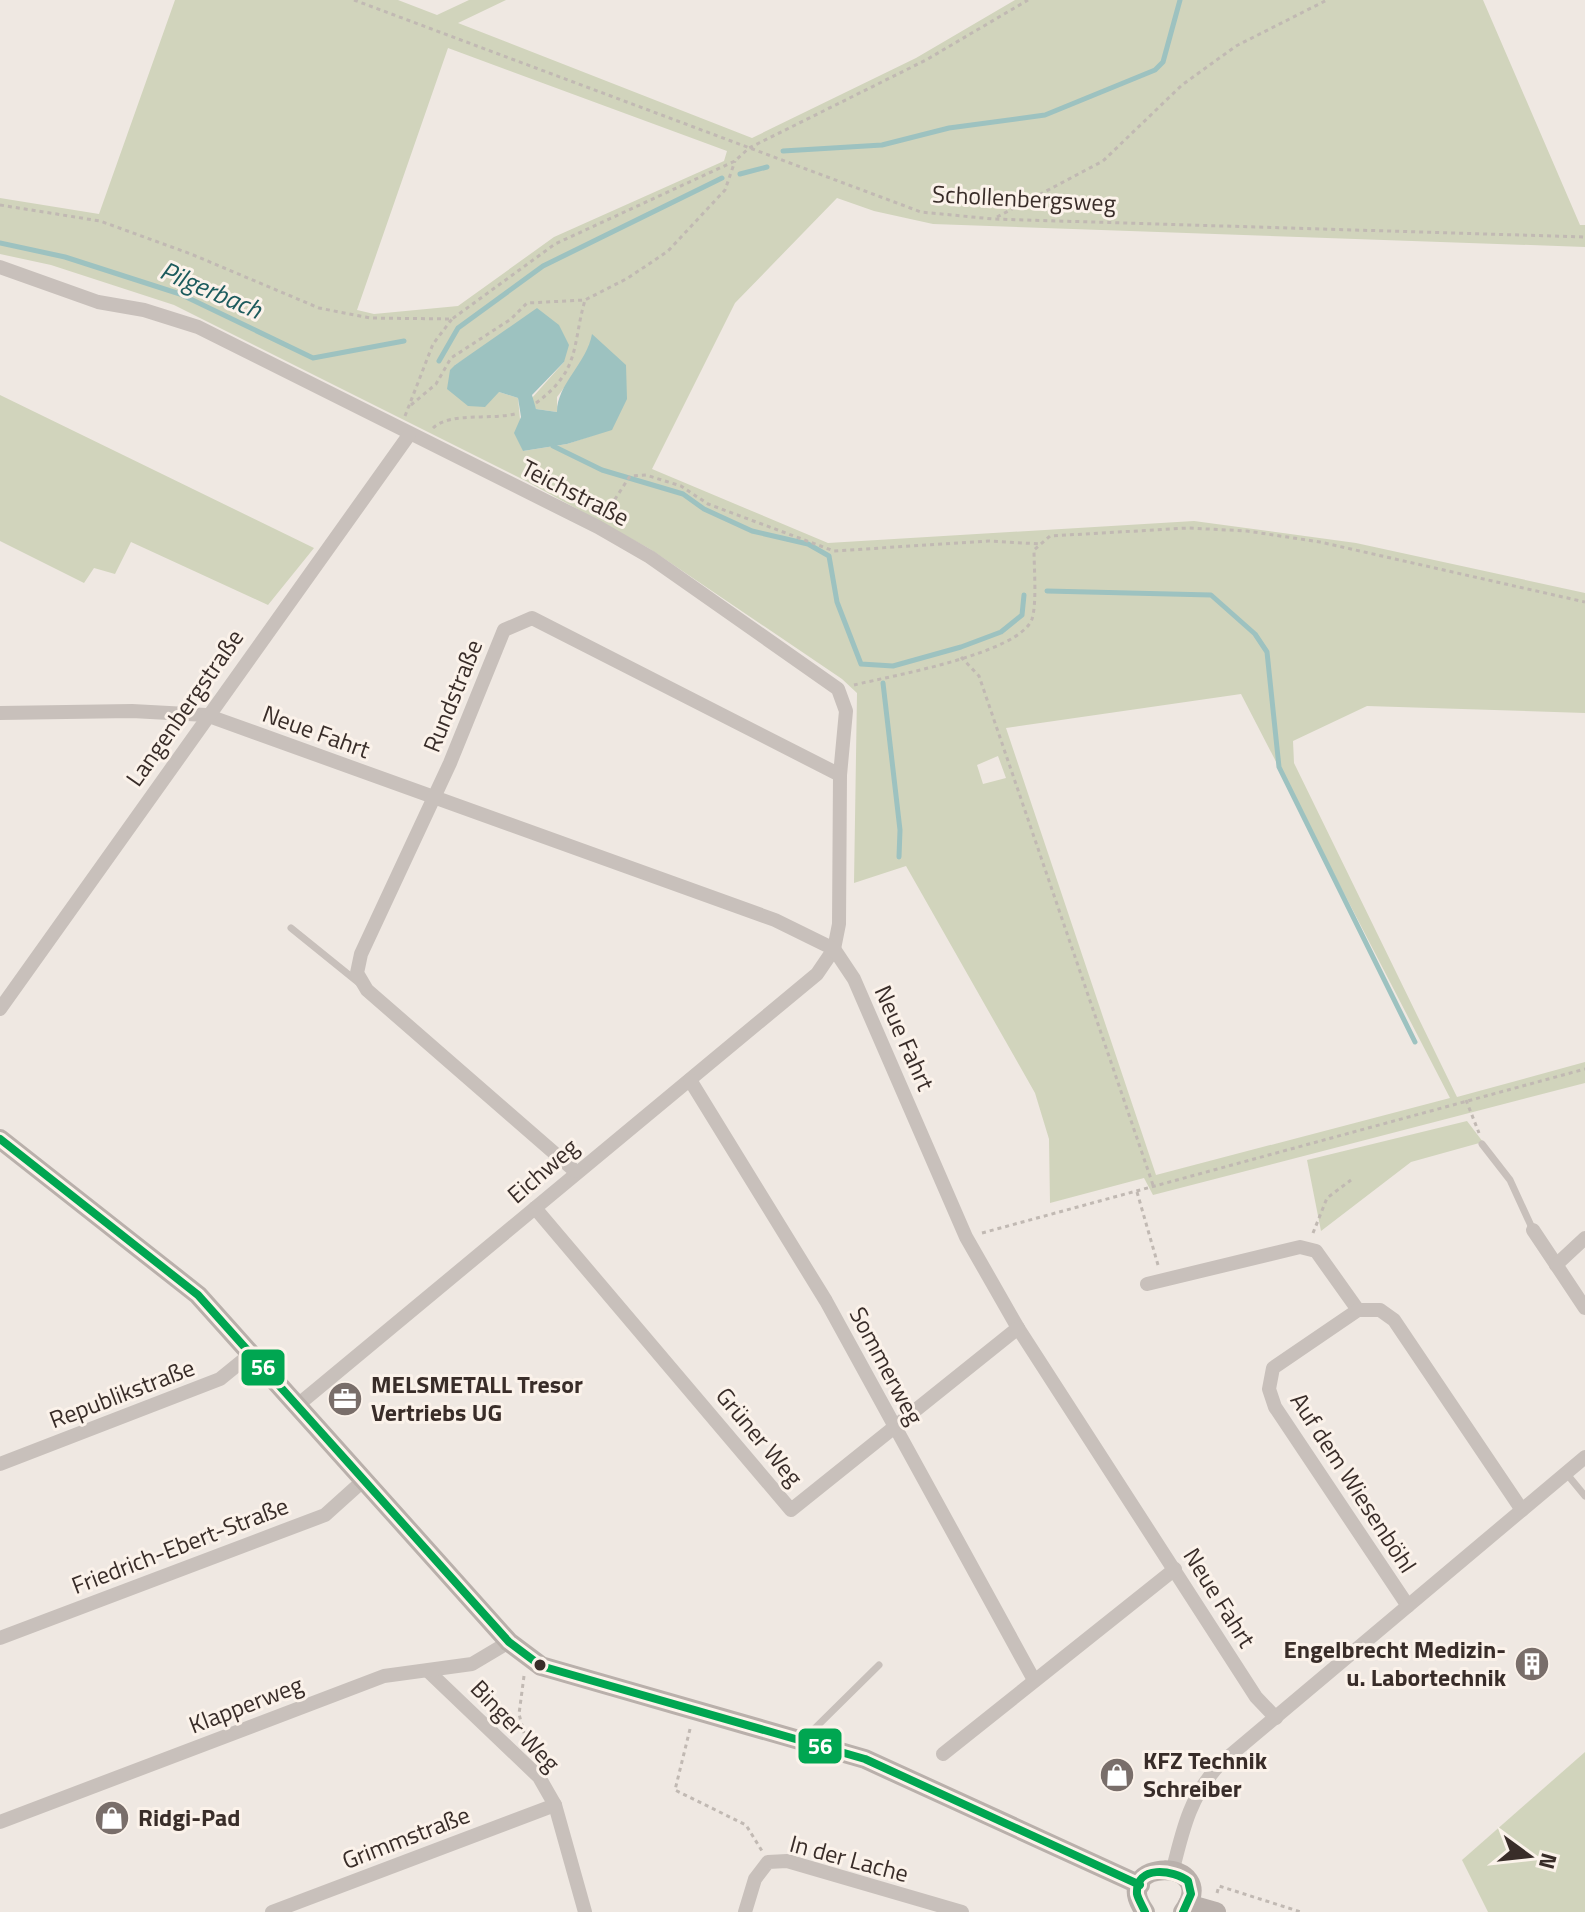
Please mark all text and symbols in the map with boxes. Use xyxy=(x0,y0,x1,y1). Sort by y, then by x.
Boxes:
street label: Schollenbergsweg xyxy=(931,175,1117,221)
water label: Pilgerbach xyxy=(154,251,269,329)
street label: Teichstraße xyxy=(515,450,636,535)
street label: Langenbergstraße xyxy=(116,621,252,793)
street label: Rundstraße xyxy=(413,634,491,757)
street label: Neue Fahrt xyxy=(258,695,376,767)
street label: Neue Fahrt xyxy=(866,979,944,1097)
street label: Eichweg xyxy=(499,1129,586,1212)
street label: Sommerweg xyxy=(841,1300,933,1431)
line badge: 56 xyxy=(240,1348,286,1387)
street label: Republikstraße xyxy=(44,1349,199,1437)
text: 56 xyxy=(251,1350,275,1384)
place label: MELSMETALL Tresor Vertriebs UG xyxy=(371,1366,583,1430)
street label: Grüner Weg xyxy=(708,1379,812,1494)
office icon: MELSMETALL Tresor Vertriebs UG xyxy=(326,1380,364,1418)
street label: Auf dem Wiesenböhl xyxy=(1282,1385,1426,1580)
street label: Friedrich-Ebert-Straße xyxy=(66,1487,293,1603)
street label: Neue Fahrt xyxy=(1175,1541,1265,1655)
place label: Engelbrecht Medizin- u. Labortechnik xyxy=(1283,1631,1507,1695)
building icon: Engelbrecht Medizin- u. Labortechnik xyxy=(1513,1645,1551,1683)
unlabelled marker xyxy=(532,1657,548,1673)
street label: Klapperweg xyxy=(183,1666,308,1742)
street label: Binger Weg xyxy=(462,1671,569,1780)
line badge: 56 xyxy=(797,1727,843,1765)
text: 56 xyxy=(808,1729,832,1763)
place label: KFZ Technik Schreiber xyxy=(1143,1742,1268,1806)
shop icon: KFZ Technik Schreiber xyxy=(1098,1756,1136,1794)
street label: Grimmstraße xyxy=(337,1796,475,1878)
shop icon: Ridgi-Pad xyxy=(93,1799,131,1837)
place label: Ridgi-Pad xyxy=(138,1799,241,1835)
north arrow xyxy=(1489,1816,1569,1896)
street label: In der Lache xyxy=(786,1825,913,1891)
text: N xyxy=(1530,1849,1567,1873)

